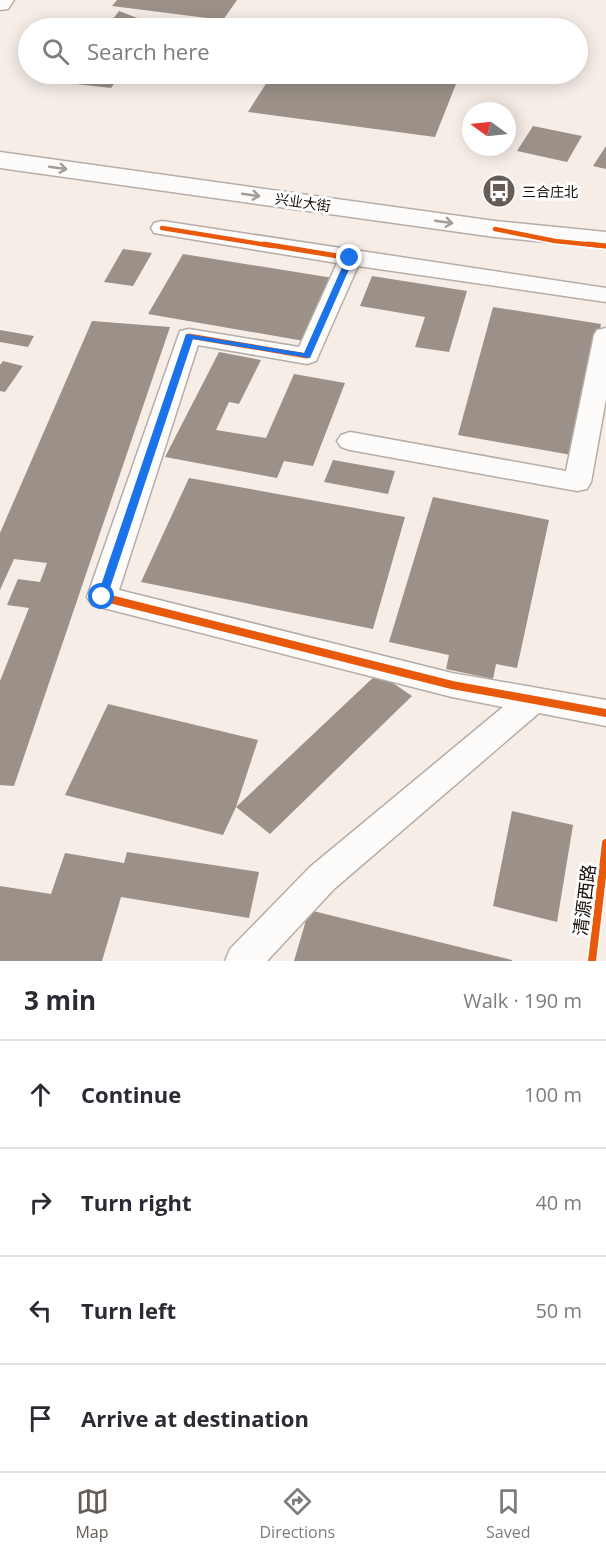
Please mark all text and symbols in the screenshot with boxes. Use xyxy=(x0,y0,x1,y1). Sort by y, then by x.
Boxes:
search box xyxy=(18,18,588,84)
icon: search xyxy=(39,35,72,68)
text: Search here xyxy=(87,36,210,66)
north arrow xyxy=(462,102,516,156)
one-way arrow xyxy=(48,162,67,173)
bus stop icon: 三合庄北 xyxy=(481,173,517,209)
place label: 三合庄北 xyxy=(522,182,578,201)
street label: 兴业大街 xyxy=(274,189,332,215)
one-way arrow xyxy=(241,190,260,201)
one-way arrow xyxy=(434,217,454,228)
route end xyxy=(336,244,362,270)
route start xyxy=(88,583,114,609)
street label: 清源西路 xyxy=(568,863,600,937)
text: 3 min xyxy=(24,982,96,1018)
text: Walk · 190 m xyxy=(463,987,582,1014)
icon: ahead xyxy=(24,1078,57,1111)
text: Continue xyxy=(81,1079,181,1109)
text: 100 m xyxy=(524,1081,582,1108)
icon: right xyxy=(24,1186,57,1219)
text: Turn right xyxy=(81,1187,192,1217)
text: 40 m xyxy=(535,1189,582,1216)
icon: left xyxy=(24,1294,57,1327)
text: Turn left xyxy=(81,1295,176,1325)
text: 50 m xyxy=(535,1297,582,1324)
icon: arrive xyxy=(24,1402,57,1435)
text: Arrive at destination xyxy=(81,1403,309,1433)
tab: Map xyxy=(75,1485,109,1543)
tab: Directions xyxy=(259,1485,335,1543)
tab: Saved xyxy=(486,1485,531,1543)

